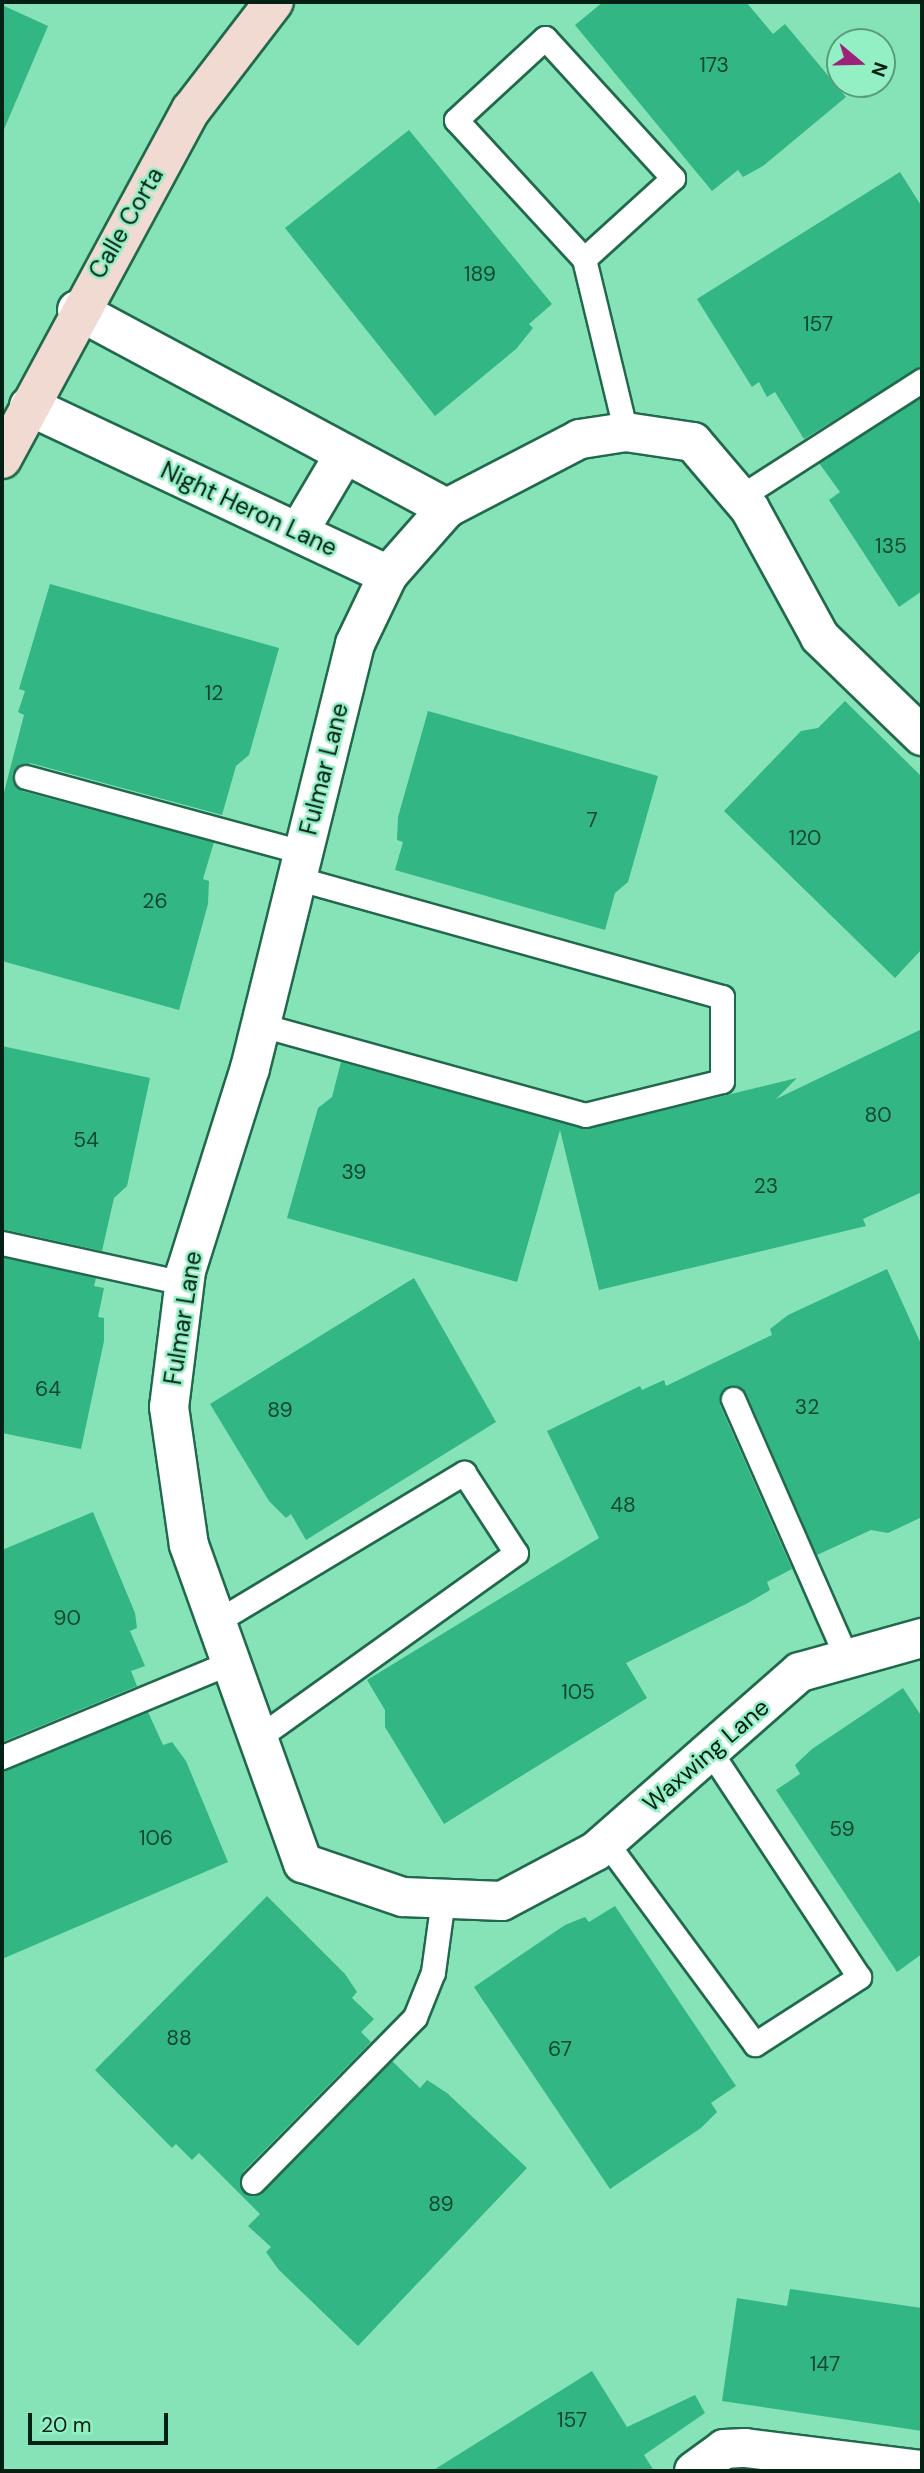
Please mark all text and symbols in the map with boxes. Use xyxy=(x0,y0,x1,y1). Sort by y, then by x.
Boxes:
north arrow xyxy=(826,28,896,98)
house number: 173 xyxy=(699,52,729,78)
text: N xyxy=(865,59,894,80)
street label: Calle Corta xyxy=(83,162,169,284)
house number: 189 xyxy=(464,261,496,287)
house number: 157 xyxy=(803,311,833,337)
street label: Night Heron Lane xyxy=(156,456,342,562)
house number: 135 xyxy=(875,533,907,559)
house number: 12 xyxy=(205,680,223,706)
street label: Fulmar Lane xyxy=(294,700,354,838)
house number: 7 xyxy=(586,807,598,833)
house number: 120 xyxy=(789,825,821,851)
house number: 26 xyxy=(142,888,168,914)
house number: 80 xyxy=(864,1102,892,1128)
house number: 54 xyxy=(73,1127,99,1153)
house number: 39 xyxy=(342,1159,366,1185)
house number: 23 xyxy=(754,1173,778,1199)
street label: Fulmar Lane xyxy=(158,1249,208,1387)
house number: 64 xyxy=(35,1376,61,1402)
house number: 32 xyxy=(795,1394,819,1420)
house number: 89 xyxy=(267,1397,293,1423)
house number: 48 xyxy=(610,1492,636,1518)
house number: 90 xyxy=(53,1605,81,1631)
house number: 105 xyxy=(561,1679,595,1705)
street label: Waxwing Lane xyxy=(637,1692,775,1818)
house number: 59 xyxy=(829,1816,855,1842)
house number: 106 xyxy=(139,1825,173,1851)
house number: 88 xyxy=(166,2025,192,2051)
house number: 67 xyxy=(548,2036,572,2062)
house number: 89 xyxy=(428,2191,454,2217)
house number: 147 xyxy=(810,2351,840,2377)
scale bar xyxy=(32,2400,172,2444)
house number: 157 xyxy=(557,2407,587,2433)
text: 20 m xyxy=(41,2411,92,2439)

